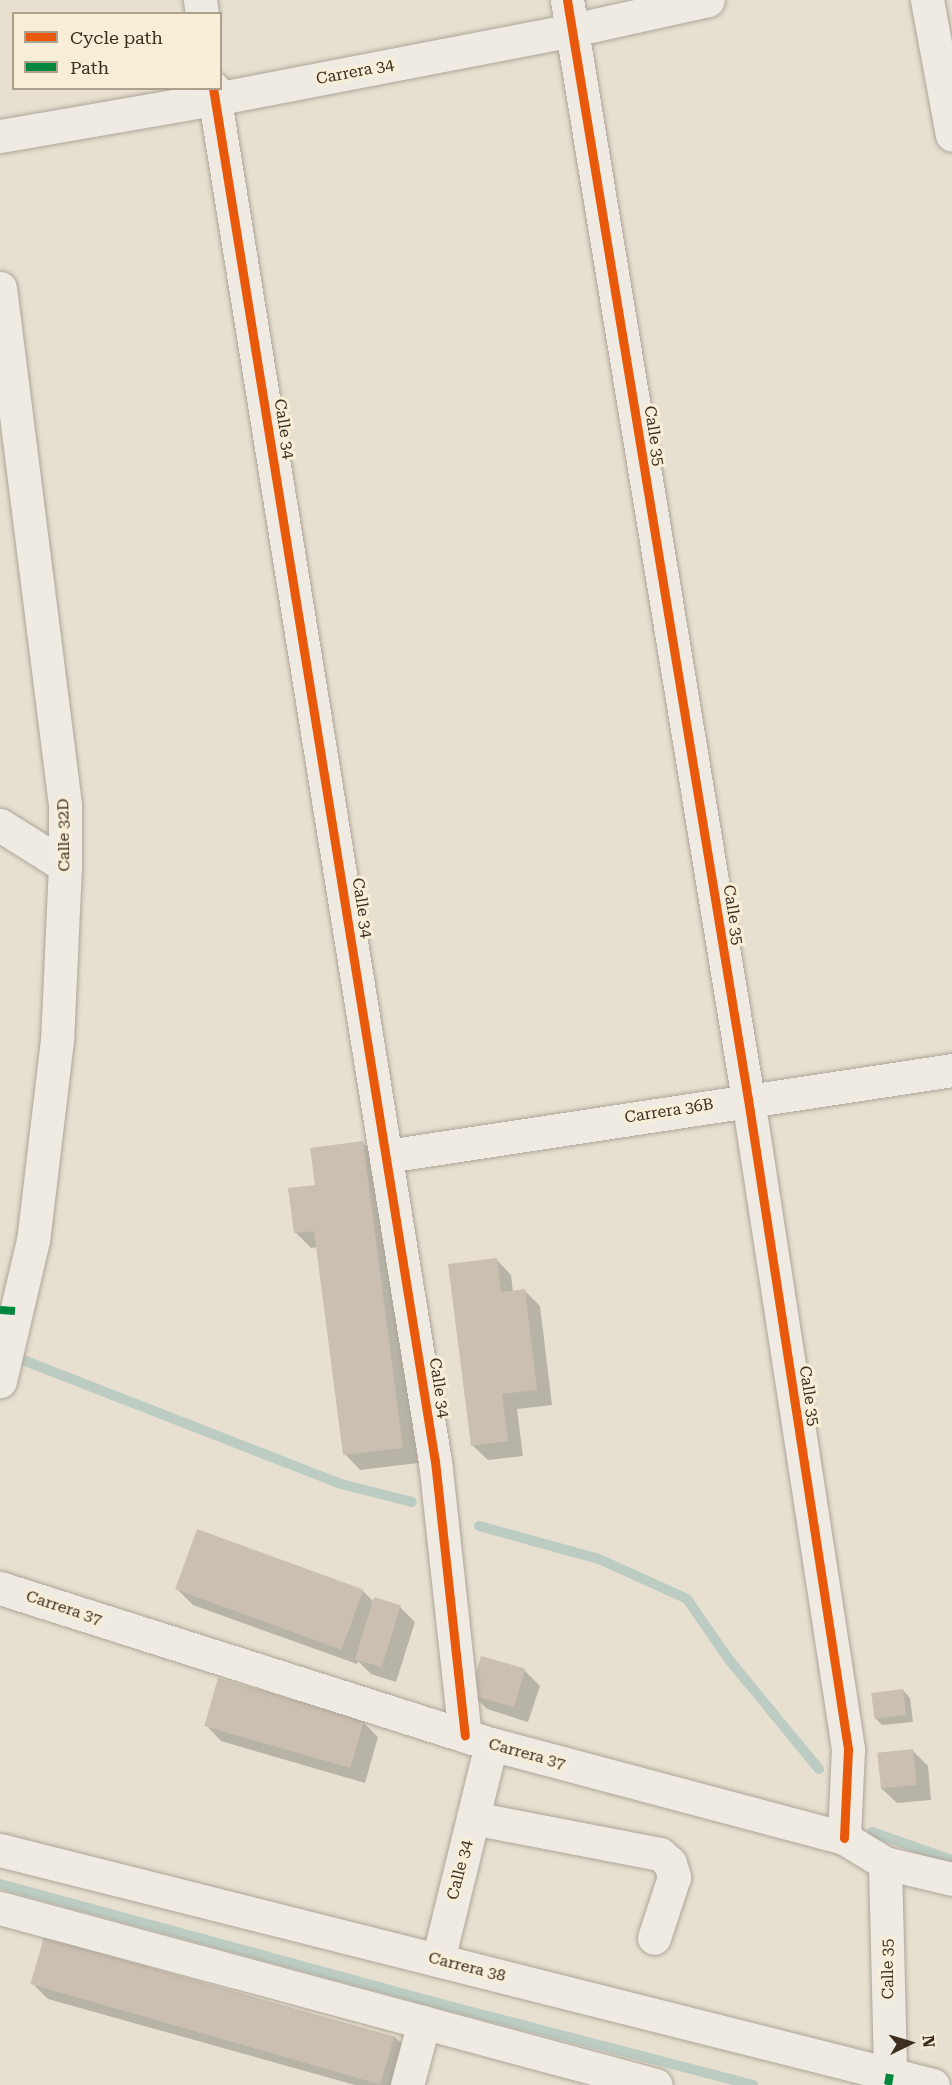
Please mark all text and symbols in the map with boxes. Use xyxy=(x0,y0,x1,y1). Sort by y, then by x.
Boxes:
legend xyxy=(12,12,222,90)
text: Cycle path xyxy=(70,27,163,48)
street label: Carrera 34 xyxy=(314,55,396,89)
text: Path xyxy=(70,57,109,78)
street label: Calle 34 xyxy=(270,397,298,461)
street label: Calle 35 xyxy=(640,404,668,468)
street label: Calle 32D xyxy=(54,798,74,872)
street label: Calle 34 xyxy=(348,876,376,940)
street label: Calle 35 xyxy=(719,883,747,947)
street label: Carrera 36B xyxy=(623,1095,715,1127)
street label: Calle 34 xyxy=(425,1356,453,1420)
street label: Calle 35 xyxy=(795,1364,823,1428)
street label: Carrera 37 xyxy=(23,1587,105,1629)
street label: Carrera 37 xyxy=(486,1735,568,1773)
street label: Calle 34 xyxy=(443,1838,477,1902)
street label: Calle 35 xyxy=(878,1938,898,2000)
street label: Carrera 38 xyxy=(426,1948,508,1986)
north arrow xyxy=(880,2013,940,2073)
text: N xyxy=(918,2034,938,2048)

